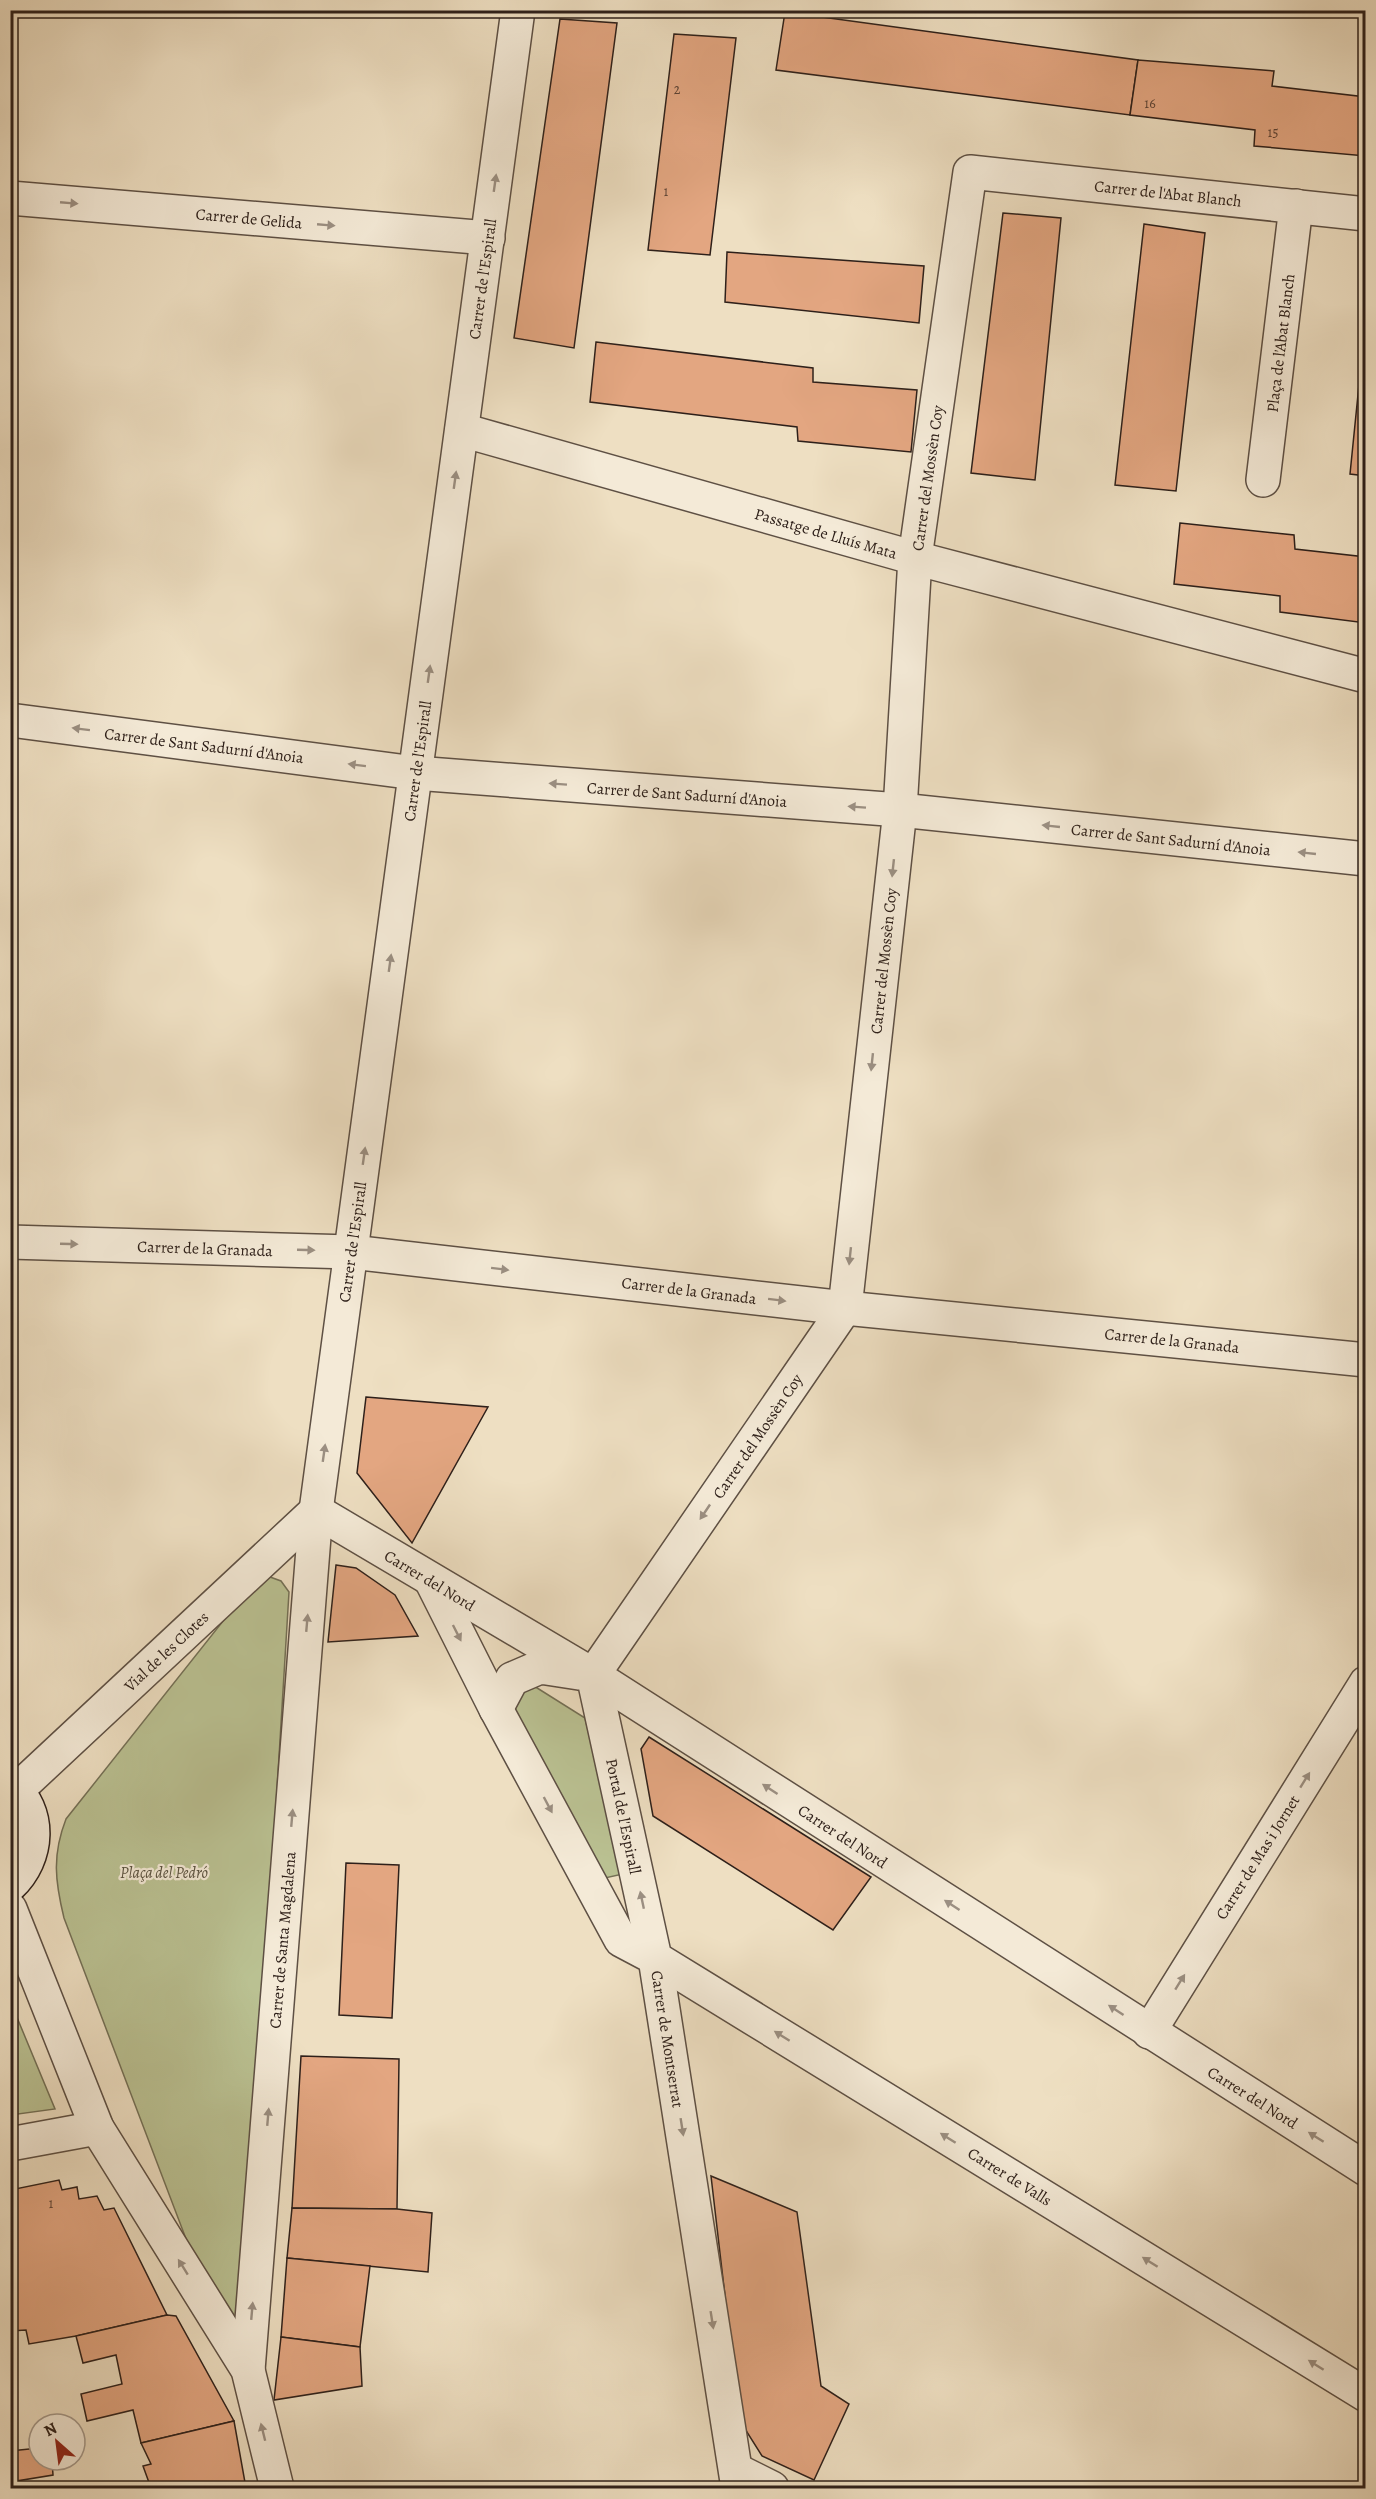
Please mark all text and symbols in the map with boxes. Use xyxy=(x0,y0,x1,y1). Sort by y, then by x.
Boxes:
house number: 2 xyxy=(674,80,681,99)
house number: 16 xyxy=(1144,94,1156,113)
house number: 15 xyxy=(1268,123,1278,142)
one-way arrow xyxy=(490,173,500,192)
street label: Carrer de l'Abat Blanch xyxy=(1093,175,1243,213)
house number: 1 xyxy=(664,182,669,201)
one-way arrow xyxy=(59,198,78,208)
street label: Carrer de Gelida xyxy=(195,203,304,235)
street label: Carrer de l'Espirall xyxy=(464,217,502,341)
one-way arrow xyxy=(316,220,335,229)
street label: Plaça de l'Abat Blanch xyxy=(1262,272,1300,414)
street label: Carrer del Mossèn Coy xyxy=(907,403,949,552)
one-way arrow xyxy=(450,471,460,490)
street label: Passatge de Lluís Mata xyxy=(752,503,900,565)
one-way arrow xyxy=(424,664,434,683)
street label: Carrer de l'Espirall xyxy=(399,699,437,823)
street label: Carrer de Sant Sadurní d'Anoia xyxy=(103,723,305,769)
one-way arrow xyxy=(71,725,90,734)
one-way arrow xyxy=(348,761,367,770)
street label: Carrer de Sant Sadurní d'Anoia xyxy=(586,777,788,813)
one-way arrow xyxy=(548,779,567,789)
one-way arrow xyxy=(847,802,866,811)
street label: Carrer de Sant Sadurní d'Anoia xyxy=(1070,819,1272,861)
one-way arrow xyxy=(1041,821,1060,831)
one-way arrow xyxy=(1298,848,1317,858)
one-way arrow xyxy=(888,858,898,877)
street label: Carrer del Mossèn Coy xyxy=(865,886,903,1035)
one-way arrow xyxy=(385,953,395,972)
one-way arrow xyxy=(867,1052,877,1071)
one-way arrow xyxy=(359,1146,369,1165)
street label: Carrer de l'Espirall xyxy=(334,1180,372,1304)
street label: Carrer de la Granada xyxy=(137,1236,274,1262)
one-way arrow xyxy=(59,1239,78,1248)
one-way arrow xyxy=(296,1246,315,1255)
one-way arrow xyxy=(846,1246,855,1265)
one-way arrow xyxy=(490,1264,509,1273)
street label: Carrer de la Granada xyxy=(620,1272,758,1310)
one-way arrow xyxy=(768,1295,787,1305)
street label: Carrer de la Granada xyxy=(1103,1323,1241,1359)
street label: Carrer del Mossèn Coy xyxy=(708,1369,808,1503)
one-way arrow xyxy=(319,1443,328,1462)
one-way arrow xyxy=(700,1504,711,1520)
street label: Carrer del Nord xyxy=(380,1545,479,1617)
street label: Vial de les Clotes xyxy=(119,1607,214,1697)
one-way arrow xyxy=(302,1614,312,1633)
one-way arrow xyxy=(453,1624,462,1641)
street label: Portal de l'Espirall xyxy=(600,1756,646,1876)
one-way arrow xyxy=(1299,1772,1310,1789)
one-way arrow xyxy=(762,1783,778,1794)
street label: Carrer de Mas i Jornet xyxy=(1211,1791,1305,1924)
one-way arrow xyxy=(543,1797,553,1814)
street label: Carrer del Nord xyxy=(793,1800,892,1874)
one-way arrow xyxy=(287,1808,296,1827)
street label: Carrer de Santa Magdalena xyxy=(264,1850,302,2029)
park label: Plaça del Pedró xyxy=(120,1862,208,1884)
one-way arrow xyxy=(637,1891,646,1910)
one-way arrow xyxy=(944,1900,960,1911)
street label: Carrer de Montserrat xyxy=(645,1969,689,2109)
one-way arrow xyxy=(1174,1974,1185,1990)
one-way arrow xyxy=(1108,2005,1124,2016)
one-way arrow xyxy=(774,2030,790,2041)
street label: Carrer del Nord xyxy=(1203,2061,1302,2135)
one-way arrow xyxy=(263,2107,273,2126)
one-way arrow xyxy=(677,2118,686,2137)
one-way arrow xyxy=(1308,2132,1324,2143)
one-way arrow xyxy=(940,2133,956,2144)
street label: Carrer de Valls xyxy=(963,2142,1056,2211)
house number: 1 xyxy=(49,2194,54,2213)
one-way arrow xyxy=(1142,2257,1158,2268)
one-way arrow xyxy=(178,2259,189,2275)
one-way arrow xyxy=(248,2302,257,2321)
one-way arrow xyxy=(708,2310,717,2329)
one-way arrow xyxy=(1308,2359,1324,2370)
north arrow xyxy=(27,2412,87,2472)
text: N xyxy=(40,2417,61,2442)
one-way arrow xyxy=(258,2422,268,2441)

